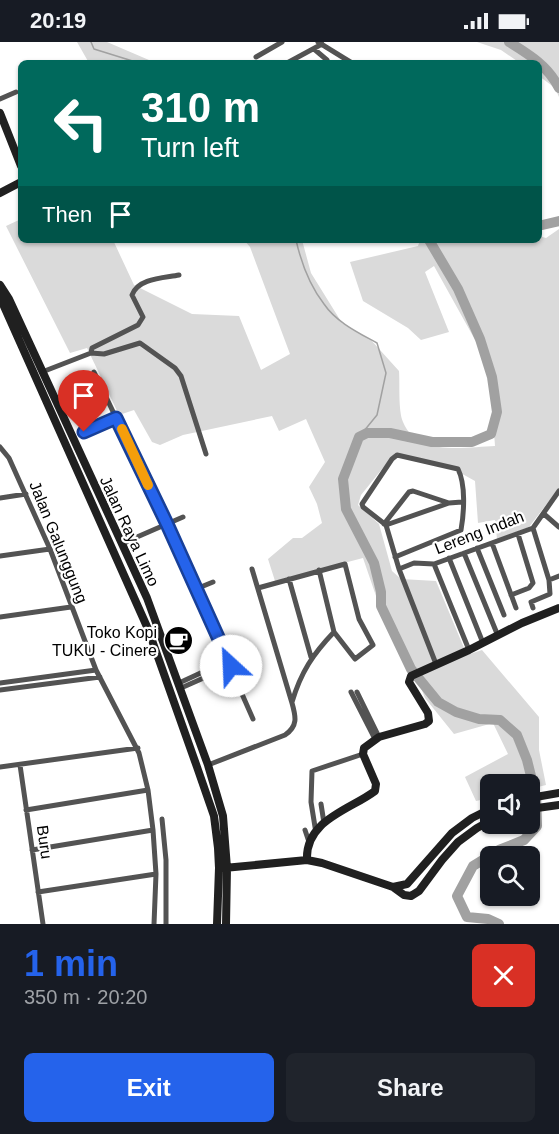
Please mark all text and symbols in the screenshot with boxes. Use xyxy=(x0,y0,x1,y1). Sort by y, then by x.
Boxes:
text: 20:19 xyxy=(30,8,86,33)
icon: left xyxy=(42,84,120,162)
text: 310 m xyxy=(141,84,260,131)
text: Turn left xyxy=(141,133,239,163)
icon: arrive xyxy=(104,198,137,231)
text: Then xyxy=(42,202,92,227)
pin xyxy=(58,370,109,432)
icon: arrive xyxy=(67,379,100,412)
street label: Jalan Raya Limo xyxy=(97,474,162,589)
street label: Jalan Galunggung xyxy=(26,479,91,606)
street label: Lereng Indah xyxy=(432,508,526,557)
place label: Toko Kopi TUKU - Cinere xyxy=(52,624,157,659)
cafe icon: Toko Kopi TUKU - Cinere xyxy=(162,625,194,657)
position arrow xyxy=(199,634,263,698)
map controls xyxy=(480,774,540,906)
button: sound xyxy=(480,774,540,834)
street label: Buru xyxy=(34,824,55,860)
button: search xyxy=(480,846,540,906)
text: 1 min xyxy=(24,943,118,984)
button: close xyxy=(472,944,535,1007)
text: 350 m · 20:20 xyxy=(24,986,147,1008)
button: Exit xyxy=(24,1053,274,1122)
button: Share xyxy=(286,1053,535,1122)

